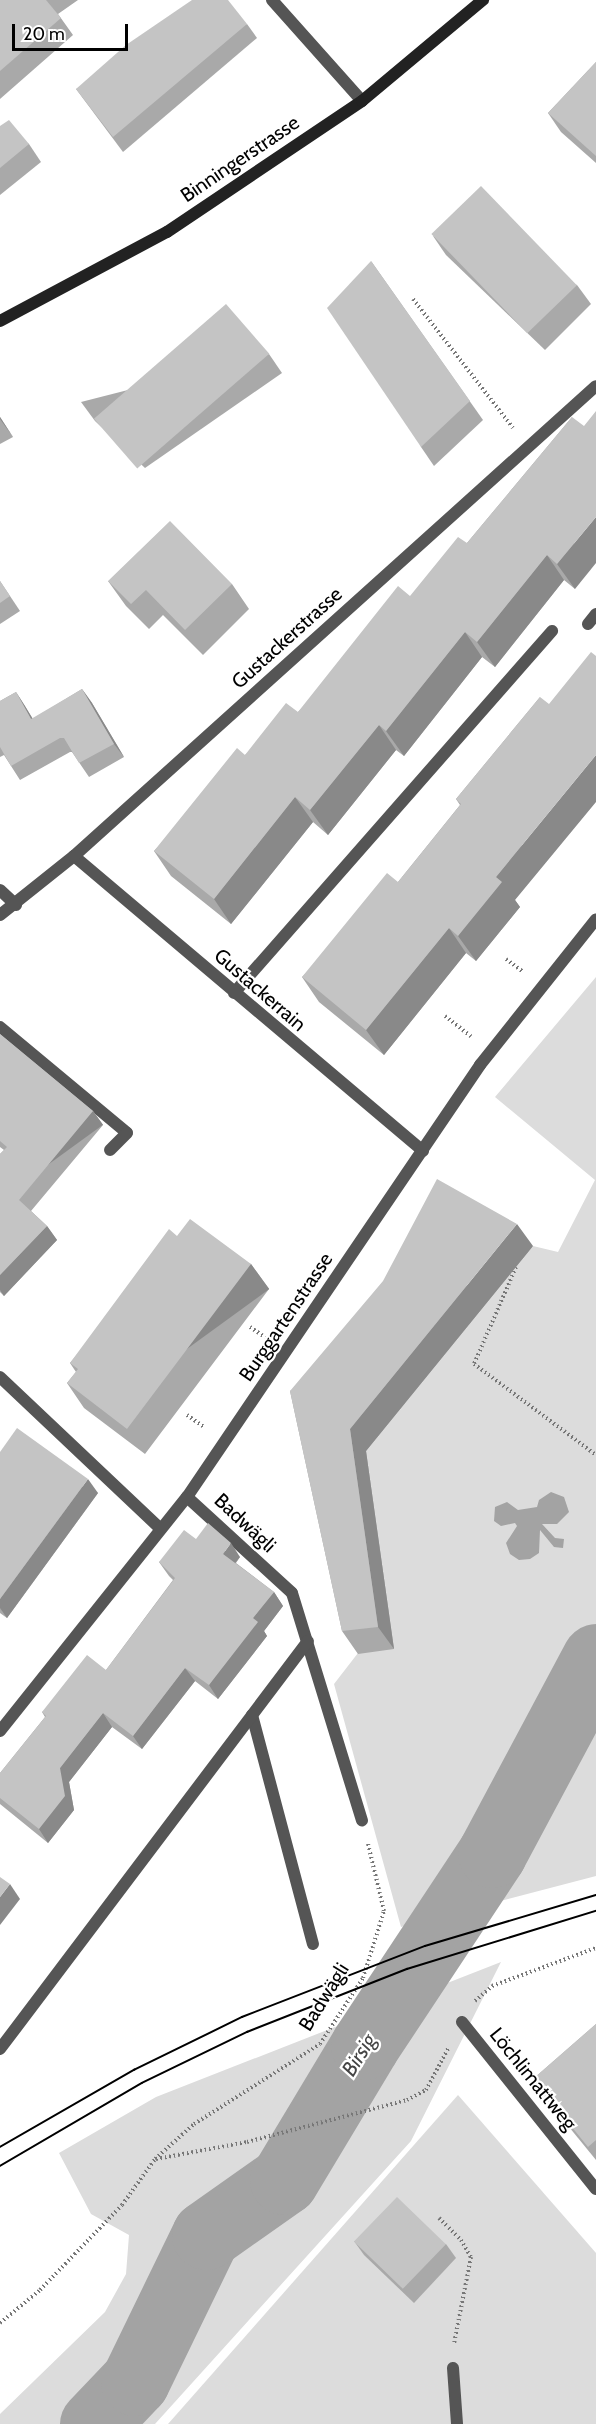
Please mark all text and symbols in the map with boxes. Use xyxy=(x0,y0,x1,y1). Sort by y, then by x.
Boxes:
scale bar xyxy=(15,12,130,50)
text: 20 m xyxy=(23,23,65,45)
street label: Binningerstrasse xyxy=(176,110,304,208)
street label: Gustackerstrasse xyxy=(227,582,347,694)
street label: Gustackerrain xyxy=(209,944,311,1036)
street label: Burggartenstrasse xyxy=(234,1248,338,1386)
street label: Badwägli xyxy=(209,1488,281,1558)
street label: Badwägli xyxy=(294,1959,354,2035)
street label: Löchlimattweg xyxy=(484,2023,582,2135)
water label: Birsig xyxy=(336,2029,382,2081)

